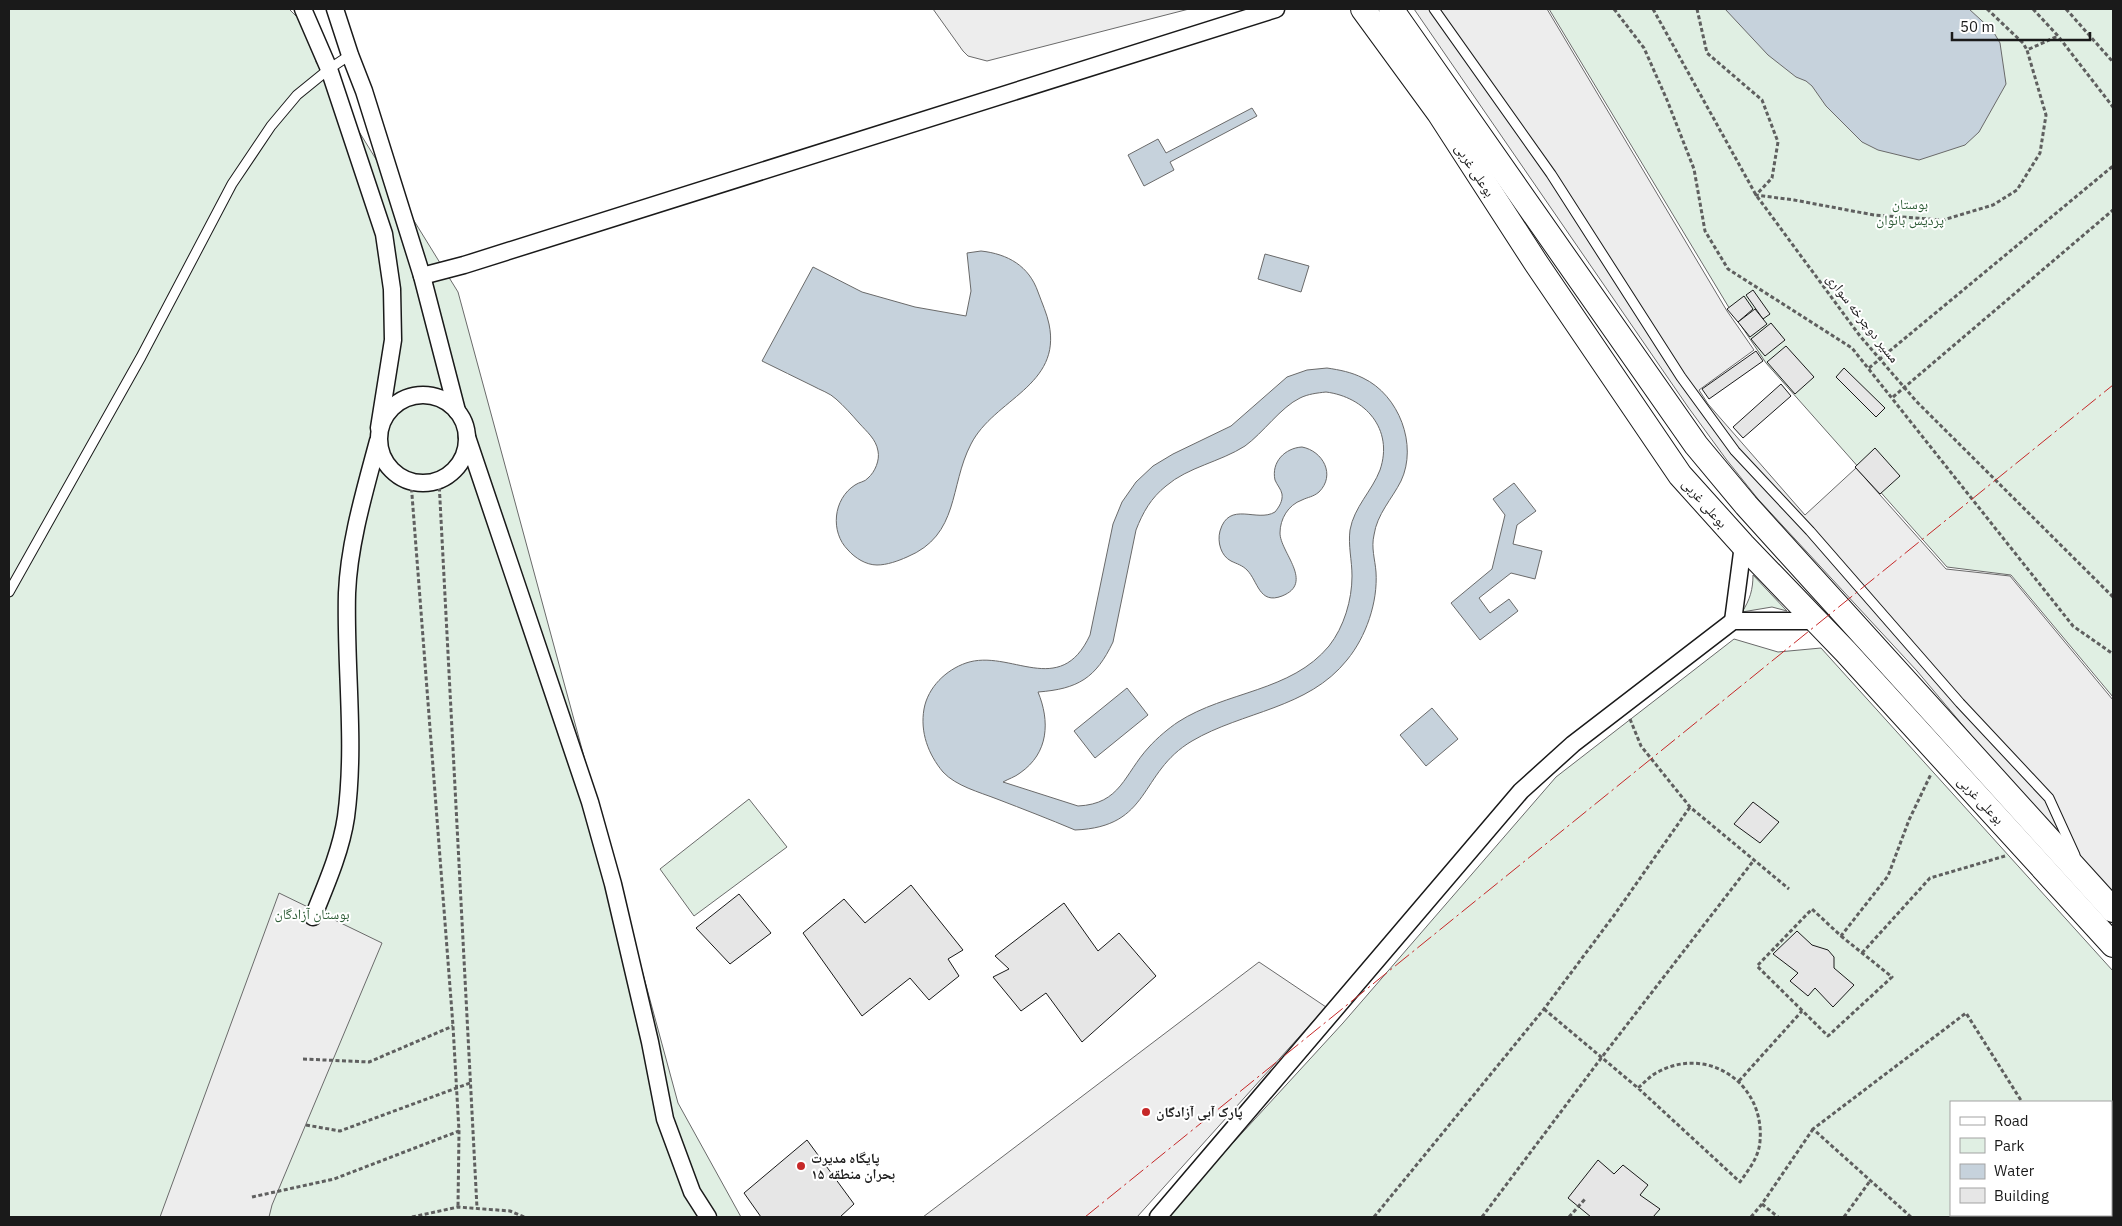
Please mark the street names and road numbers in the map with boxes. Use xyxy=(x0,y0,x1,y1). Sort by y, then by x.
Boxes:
street label: بوعلی غربی xyxy=(1451,140,1499,200)
street label: مسیر دوچرخه سواری xyxy=(1823,270,1903,366)
street label: بوعلی غربی xyxy=(1679,474,1732,532)
street label: بوعلی غربی xyxy=(1954,772,2008,828)

